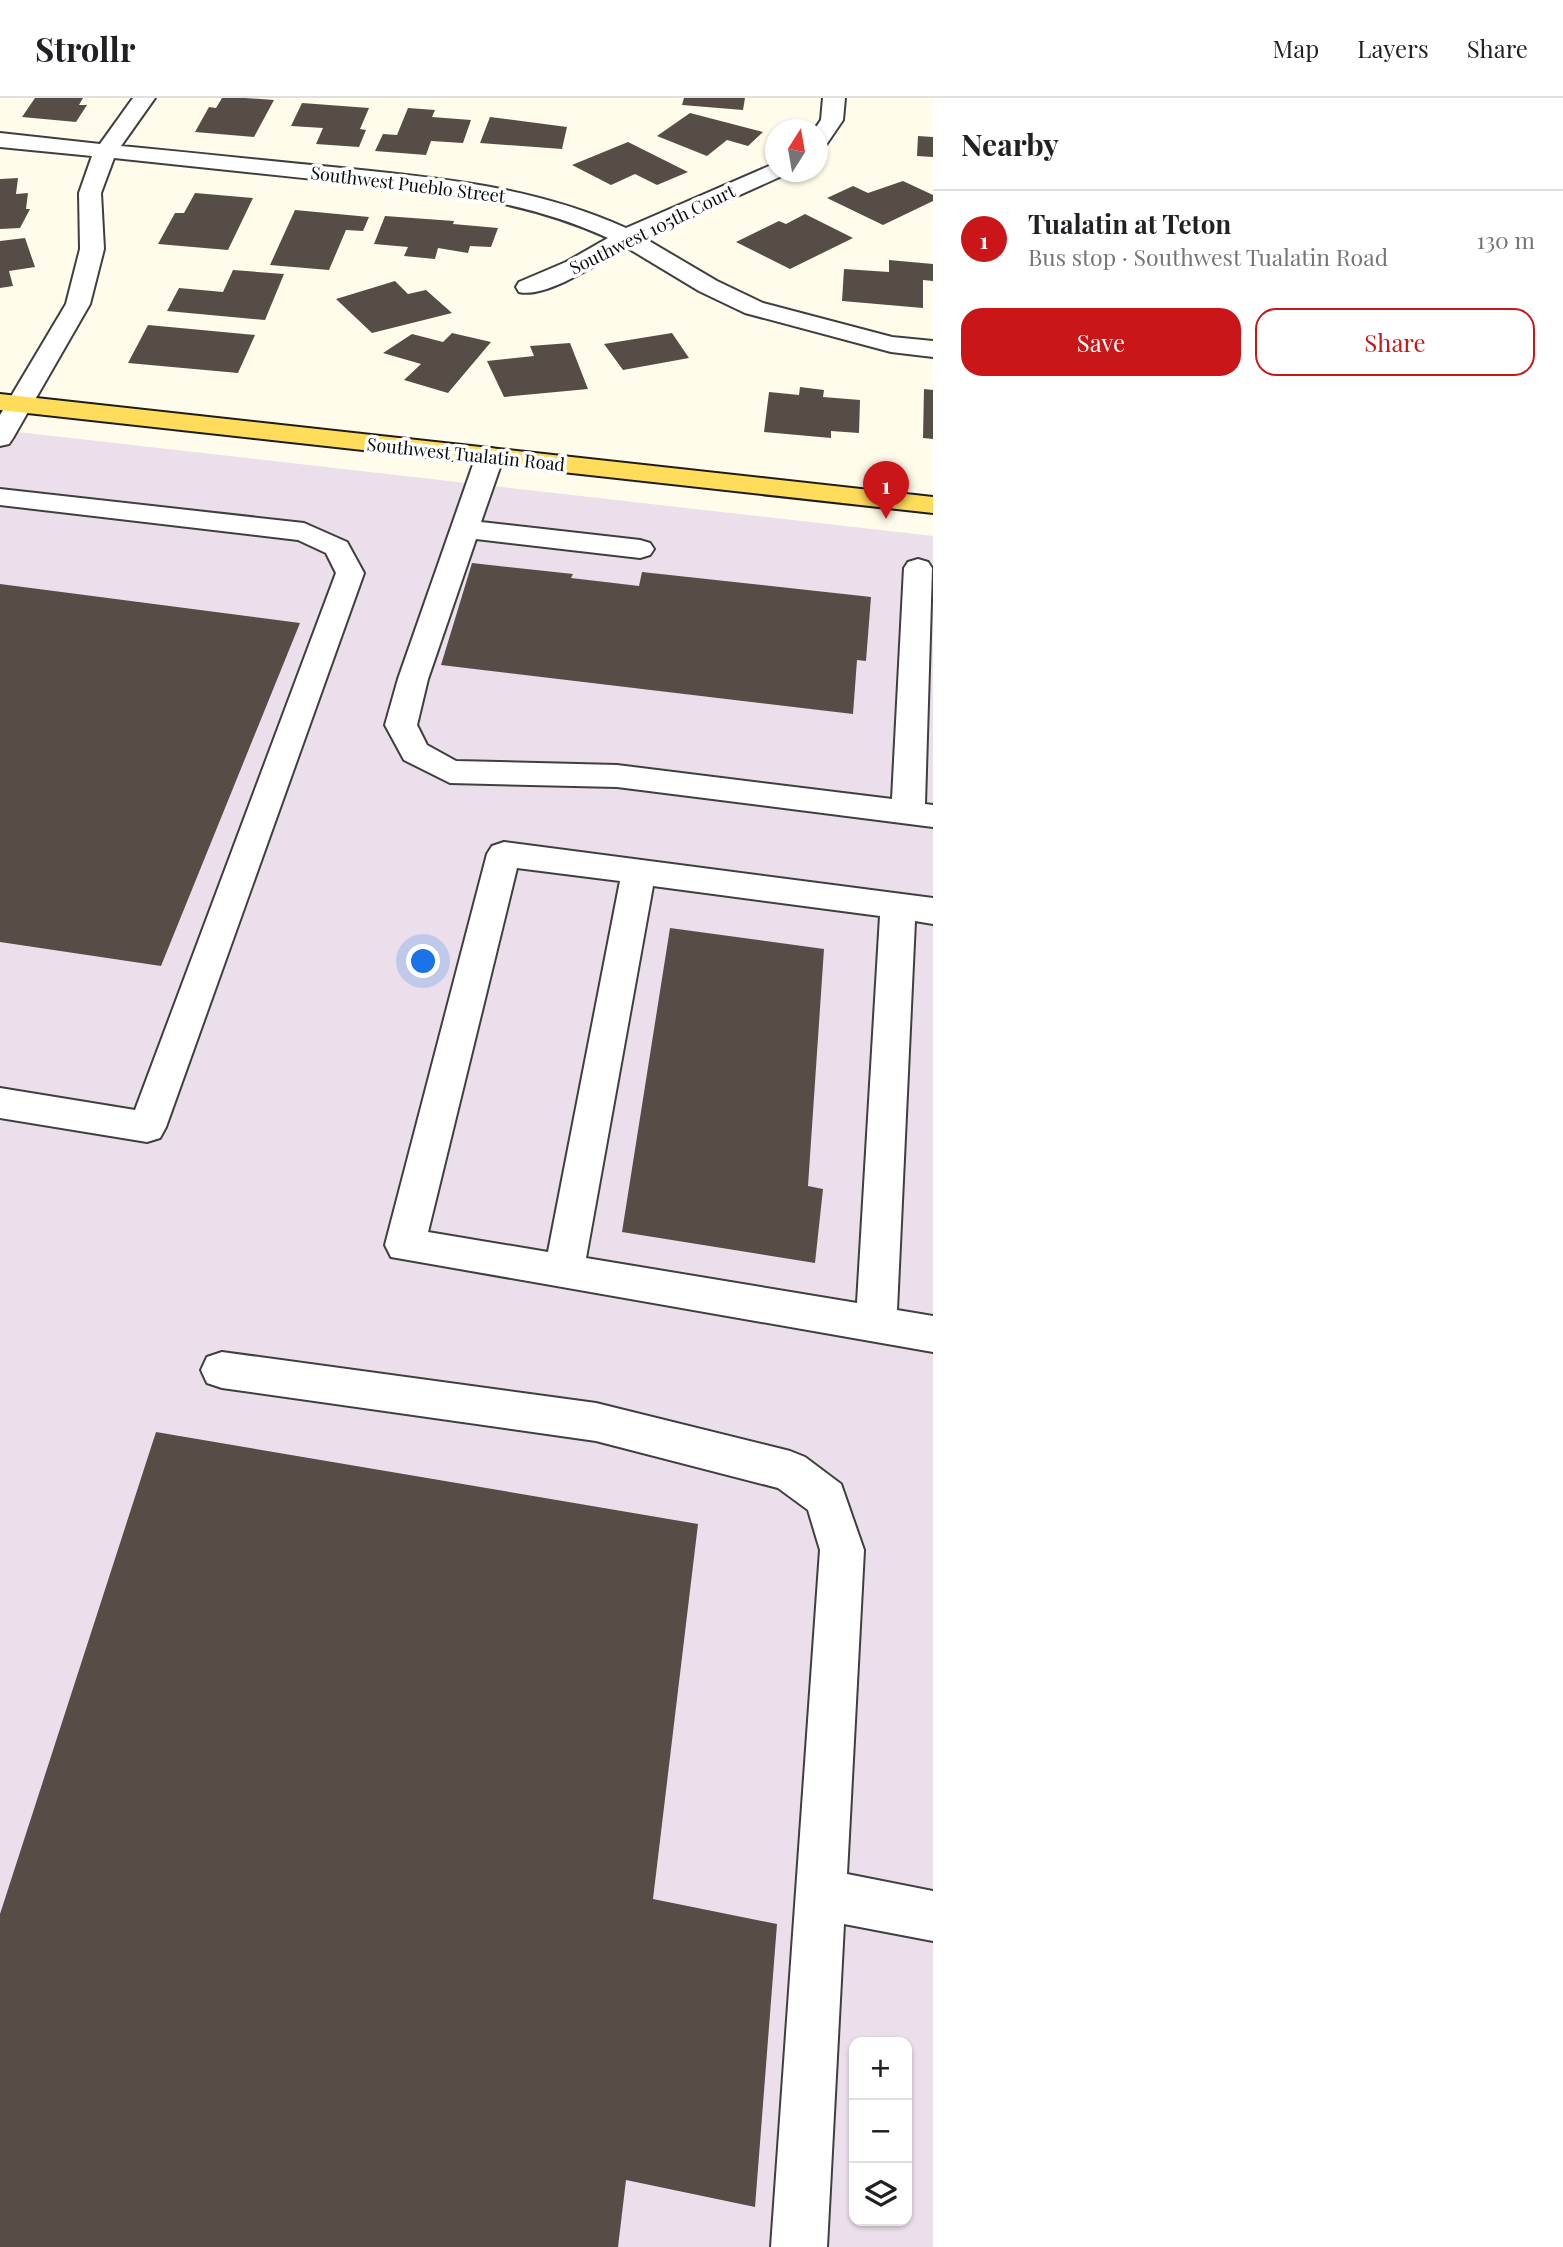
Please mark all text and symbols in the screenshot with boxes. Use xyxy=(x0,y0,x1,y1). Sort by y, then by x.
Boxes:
text: Strollr xyxy=(35,26,135,70)
text: Map xyxy=(1273,32,1319,64)
text: Layers xyxy=(1357,32,1429,64)
text: Share xyxy=(1467,32,1528,64)
north arrow xyxy=(765,119,828,182)
text: Nearby xyxy=(961,124,1059,164)
street label: Southwest Pueblo Street xyxy=(309,160,507,208)
street label: Southwest 105th Court xyxy=(565,178,739,280)
text: Tualatin at Teton xyxy=(1028,206,1231,241)
text: 1 xyxy=(980,224,988,255)
text: 130 m xyxy=(1477,224,1535,255)
text: Bus stop · Southwest Tualatin Road xyxy=(1028,241,1388,272)
button: Save xyxy=(961,308,1241,376)
button: Share xyxy=(1255,308,1535,376)
street label: Southwest Tualatin Road xyxy=(366,432,567,476)
pin: 1 xyxy=(863,461,909,519)
your location xyxy=(406,944,440,978)
map controls xyxy=(849,2037,912,2226)
button: + xyxy=(849,2037,912,2100)
button: − xyxy=(849,2100,912,2163)
button: layers xyxy=(849,2163,912,2226)

